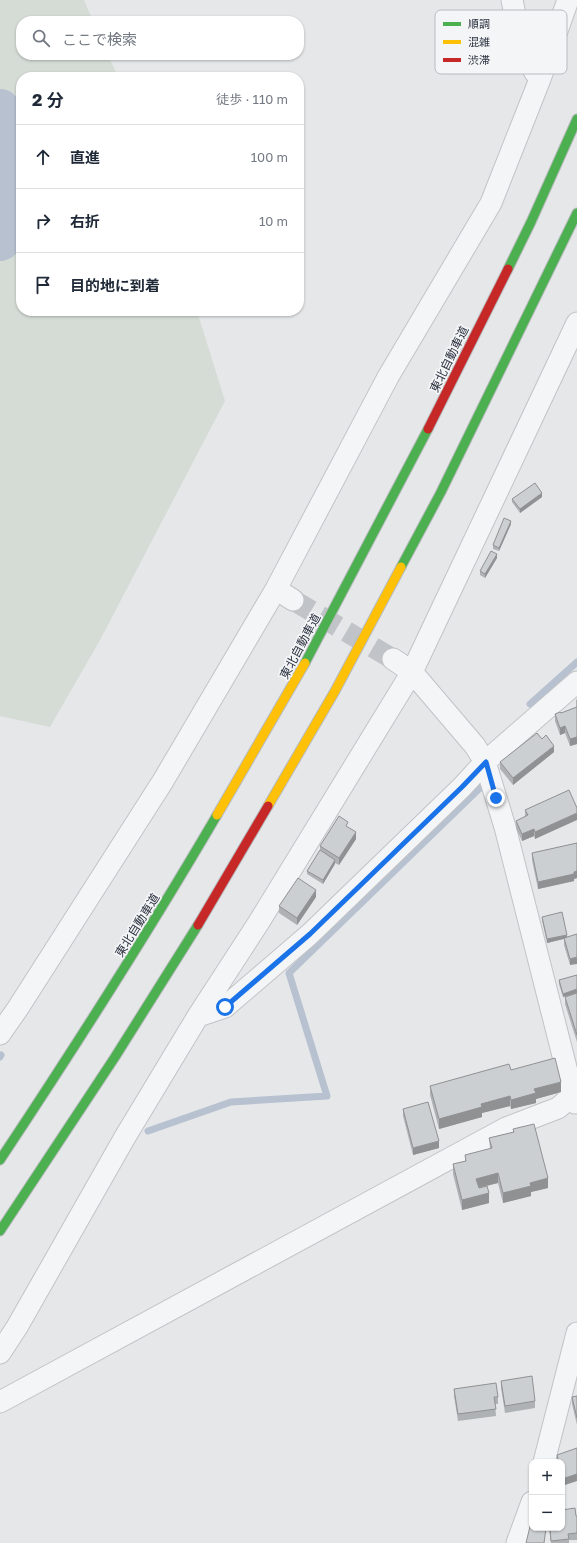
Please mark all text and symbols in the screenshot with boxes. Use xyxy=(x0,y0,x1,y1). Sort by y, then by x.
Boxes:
legend xyxy=(435,10,567,74)
search box xyxy=(16,16,304,60)
text: 順調 xyxy=(468,17,490,30)
icon: search xyxy=(30,27,52,49)
text: ここで検索 xyxy=(62,30,137,48)
text: 混雑 xyxy=(468,35,490,48)
text: 渋滞 xyxy=(468,53,490,66)
text: 2 分 xyxy=(32,89,64,110)
text: 徒歩 · 110 m xyxy=(216,91,288,107)
icon: ahead xyxy=(32,146,54,168)
text: 直進 xyxy=(70,148,100,166)
text: 100 m xyxy=(251,149,288,165)
icon: right xyxy=(32,210,54,232)
text: 右折 xyxy=(70,212,100,230)
text: 10 m xyxy=(259,213,288,229)
icon: arrive xyxy=(32,274,54,296)
text: 目的地に到着 xyxy=(70,276,160,294)
street label: 東北自動車道 xyxy=(426,323,472,395)
street label: 東北自動車道 xyxy=(276,611,324,681)
route end xyxy=(487,789,505,807)
street label: 東北自動車道 xyxy=(112,890,162,960)
route start xyxy=(216,998,234,1016)
map controls xyxy=(529,1459,565,1531)
button: + xyxy=(529,1459,565,1495)
button: − xyxy=(529,1495,565,1531)

